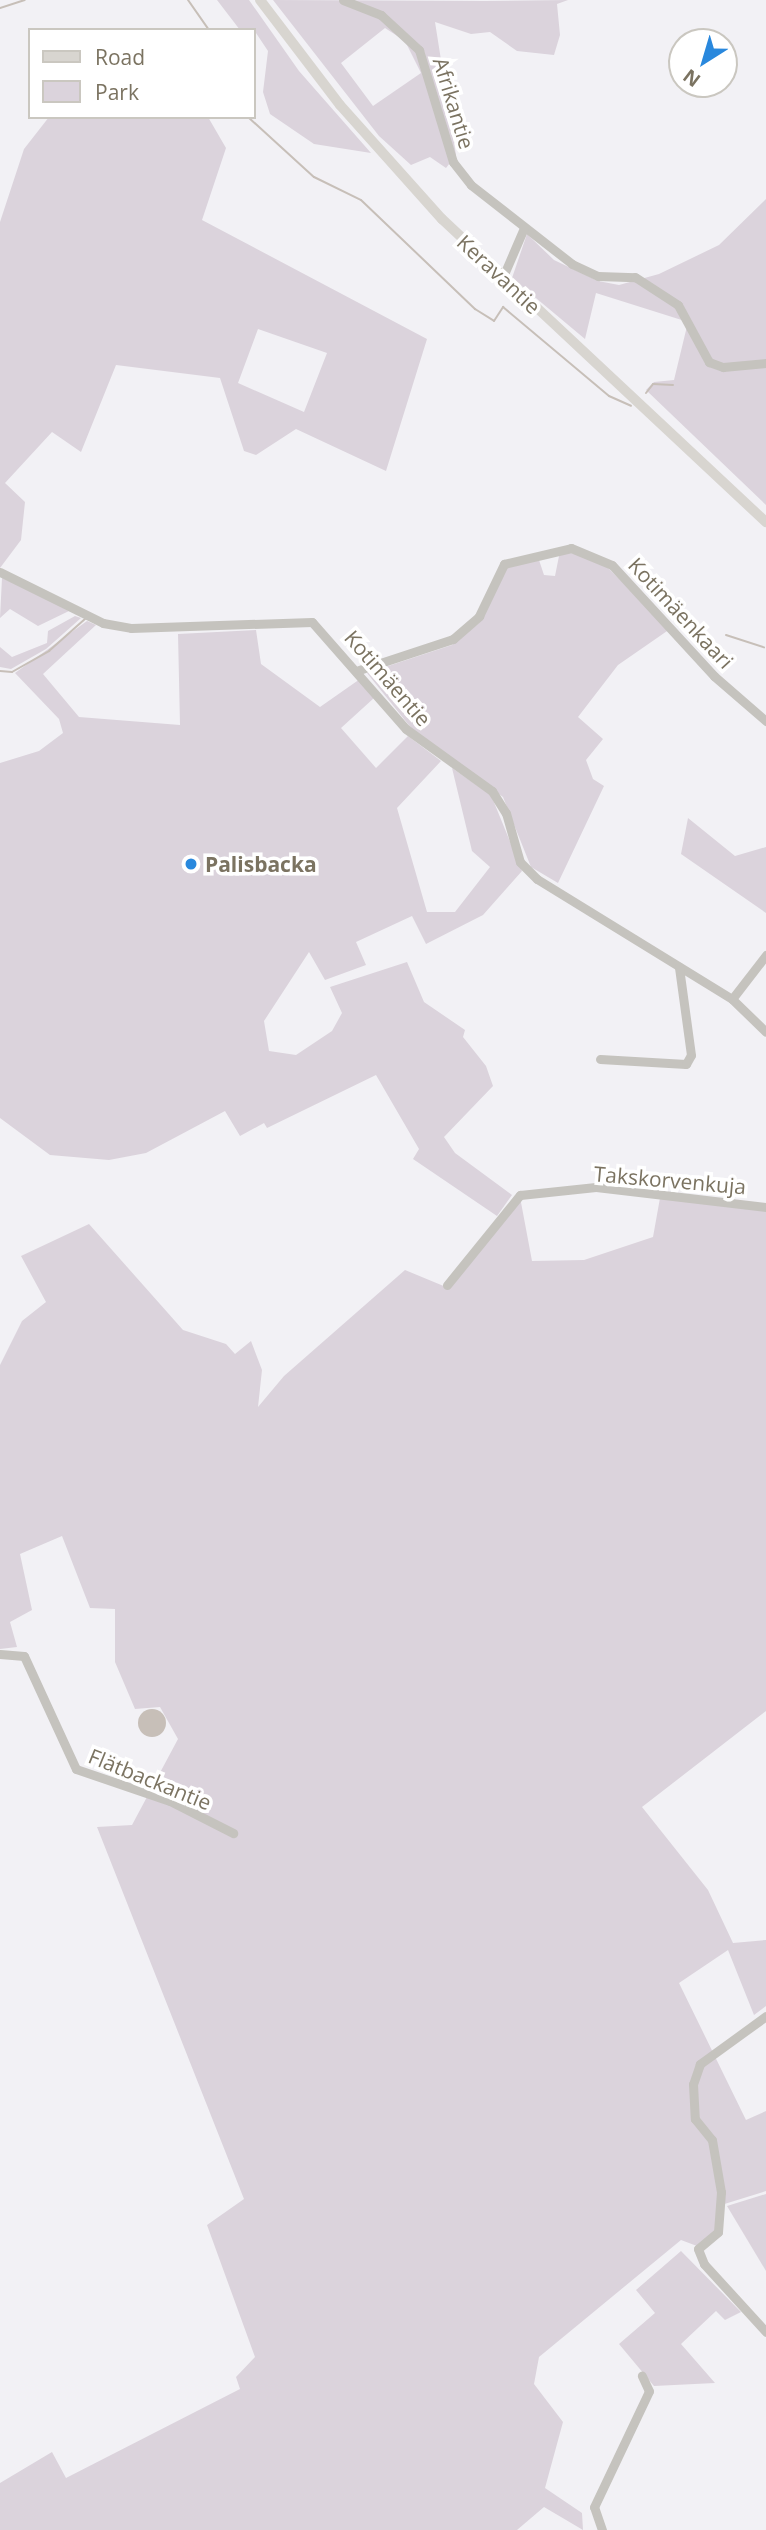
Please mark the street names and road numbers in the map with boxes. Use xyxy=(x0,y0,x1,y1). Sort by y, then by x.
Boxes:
street label: Afrikantie xyxy=(428,54,480,152)
street label: Keravantie xyxy=(452,229,546,319)
street label: Kotimäenkaari xyxy=(623,552,739,674)
street label: Kotimäentie xyxy=(340,625,436,731)
street label: Takskorvenkuja xyxy=(593,1161,747,1199)
street label: Flätbackantie xyxy=(85,1743,215,1815)

